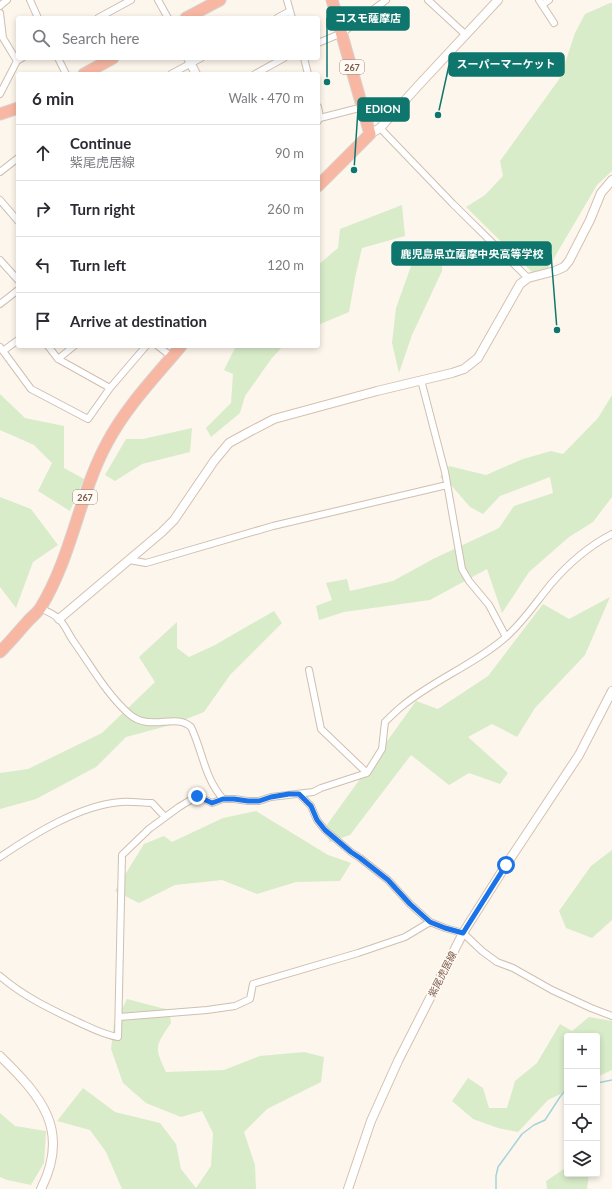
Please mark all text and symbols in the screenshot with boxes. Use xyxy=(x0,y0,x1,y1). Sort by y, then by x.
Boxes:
callout: コスモ薩摩店 xyxy=(327,7,409,30)
text: コスモ薩摩店 xyxy=(335,11,401,24)
search box xyxy=(16,16,320,60)
icon: search xyxy=(30,27,52,49)
text: Search here xyxy=(62,29,139,47)
callout: スーパーマーケット xyxy=(449,53,564,76)
text: スーパーマーケット xyxy=(457,57,555,70)
road number: 267 xyxy=(340,60,364,74)
text: 6 min xyxy=(32,88,74,109)
text: Walk · 470 m xyxy=(228,90,304,106)
callout: EDION xyxy=(358,98,409,121)
text: EDION xyxy=(365,102,401,115)
text: Continue xyxy=(70,134,131,152)
icon: ahead xyxy=(32,142,54,164)
text: 90 m xyxy=(275,145,304,161)
text: 紫尾虎居線 xyxy=(70,154,135,170)
icon: right xyxy=(32,198,54,220)
text: Turn right xyxy=(70,200,135,218)
text: 260 m xyxy=(267,201,304,217)
callout: 鹿児島県立薩摩中央高等学校 xyxy=(392,242,551,265)
text: 鹿児島県立薩摩中央高等学校 xyxy=(401,247,544,260)
icon: left xyxy=(32,254,54,276)
text: Turn left xyxy=(70,256,126,274)
text: 120 m xyxy=(267,257,304,273)
icon: arrive xyxy=(32,310,54,332)
text: Arrive at destination xyxy=(70,312,207,330)
road number: 267 xyxy=(73,490,97,504)
route end xyxy=(188,787,206,805)
route start xyxy=(497,856,515,874)
street label: 紫尾虎居線 xyxy=(425,949,459,999)
map controls xyxy=(564,1033,600,1177)
button: + xyxy=(564,1033,600,1069)
button: − xyxy=(564,1069,600,1105)
button: locate xyxy=(564,1105,600,1141)
button: layers xyxy=(564,1141,600,1177)

